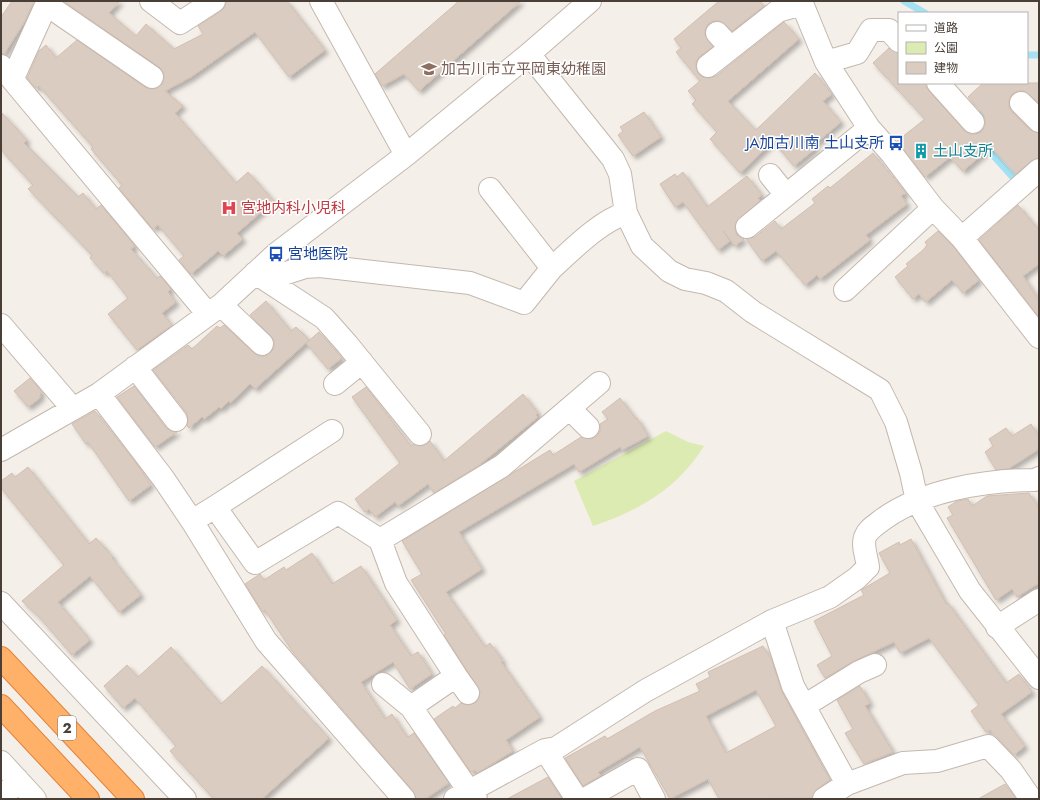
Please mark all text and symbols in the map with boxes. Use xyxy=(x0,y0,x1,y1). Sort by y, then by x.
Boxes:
legend xyxy=(898,12,1028,84)
text: 道路 xyxy=(934,19,958,37)
text: 公園 xyxy=(934,39,958,57)
place label: 加古川市立平岡東幼稚園 xyxy=(441,58,606,80)
text: 建物 xyxy=(934,59,958,77)
school or university icon: 加古川市立平岡東幼稚園 xyxy=(420,60,438,78)
place label: JA加古川南 土山支所 xyxy=(744,132,884,154)
bus stop icon: JA加古川南 土山支所 xyxy=(887,134,905,152)
place label: 土山支所 xyxy=(933,140,993,162)
building icon: 土山支所 xyxy=(912,142,930,160)
place label: 宮地内科小児科 xyxy=(241,197,346,219)
hospital icon: 宮地内科小児科 xyxy=(220,199,238,217)
place label: 宮地医院 xyxy=(288,243,348,265)
bus stop icon: 宮地医院 xyxy=(267,245,285,263)
road number: 2 xyxy=(58,716,76,740)

